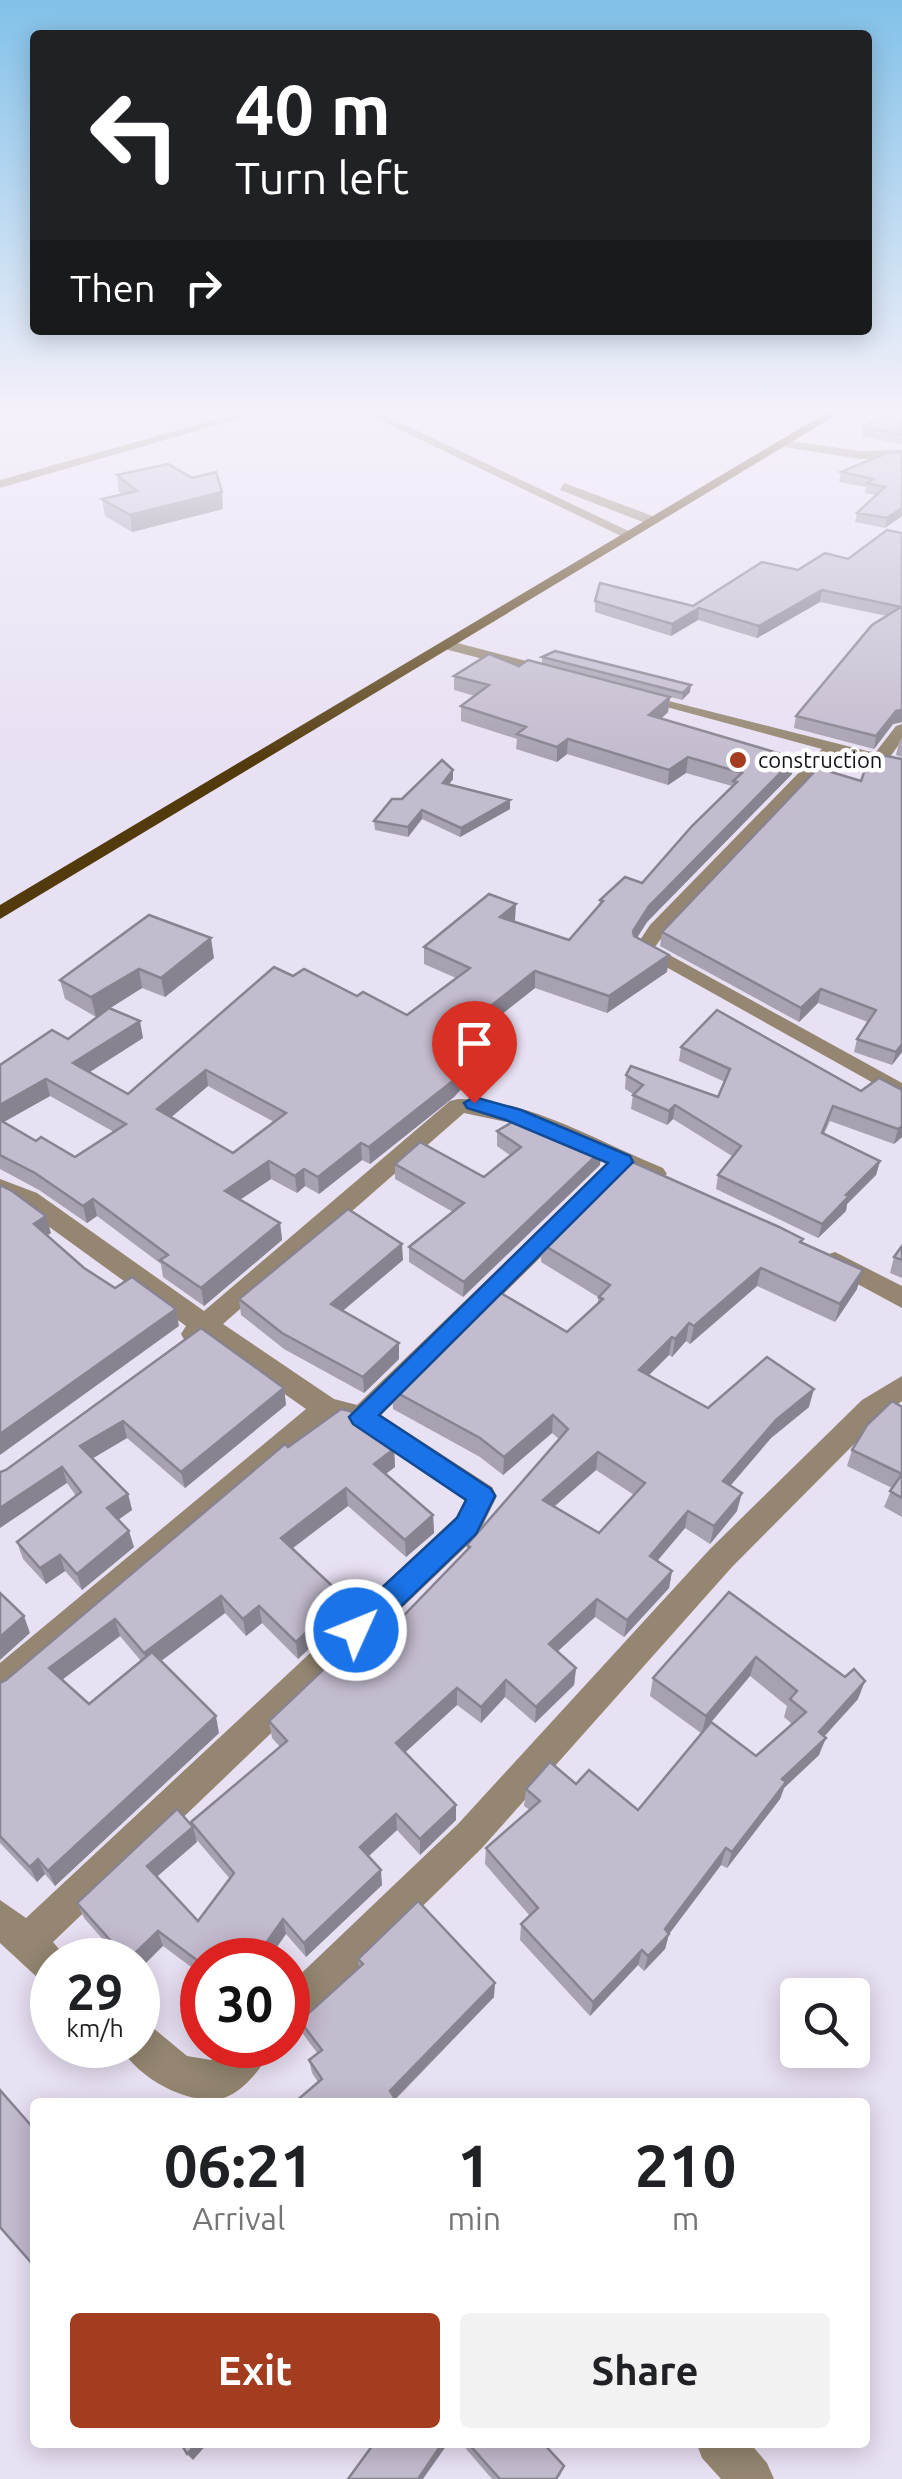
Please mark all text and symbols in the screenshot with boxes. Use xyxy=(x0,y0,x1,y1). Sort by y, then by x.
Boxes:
icon: left xyxy=(70,70,200,200)
text: 40 m xyxy=(235,70,391,148)
text: Turn left xyxy=(235,152,409,203)
icon: right xyxy=(176,260,231,315)
text: Then xyxy=(70,267,156,309)
place label: construction xyxy=(758,747,882,772)
marker: construction xyxy=(727,749,749,771)
pin xyxy=(432,1001,517,1104)
icon: arrive xyxy=(447,1016,502,1071)
position arrow xyxy=(304,1578,408,1682)
speed limit sign: 30 xyxy=(180,1938,310,2068)
text: 29 xyxy=(67,1963,123,2019)
map controls xyxy=(780,1978,870,2068)
button: search xyxy=(780,1978,870,2068)
text: km/h xyxy=(66,2014,124,2042)
text: 06:21 xyxy=(164,2131,314,2198)
text: 1 xyxy=(457,2131,491,2198)
text: 210 xyxy=(635,2131,736,2198)
text: Arrival xyxy=(192,2200,285,2236)
text: min xyxy=(447,2200,501,2236)
text: m xyxy=(672,2200,699,2236)
button: Exit xyxy=(70,2313,440,2428)
button: Share xyxy=(460,2313,830,2428)

